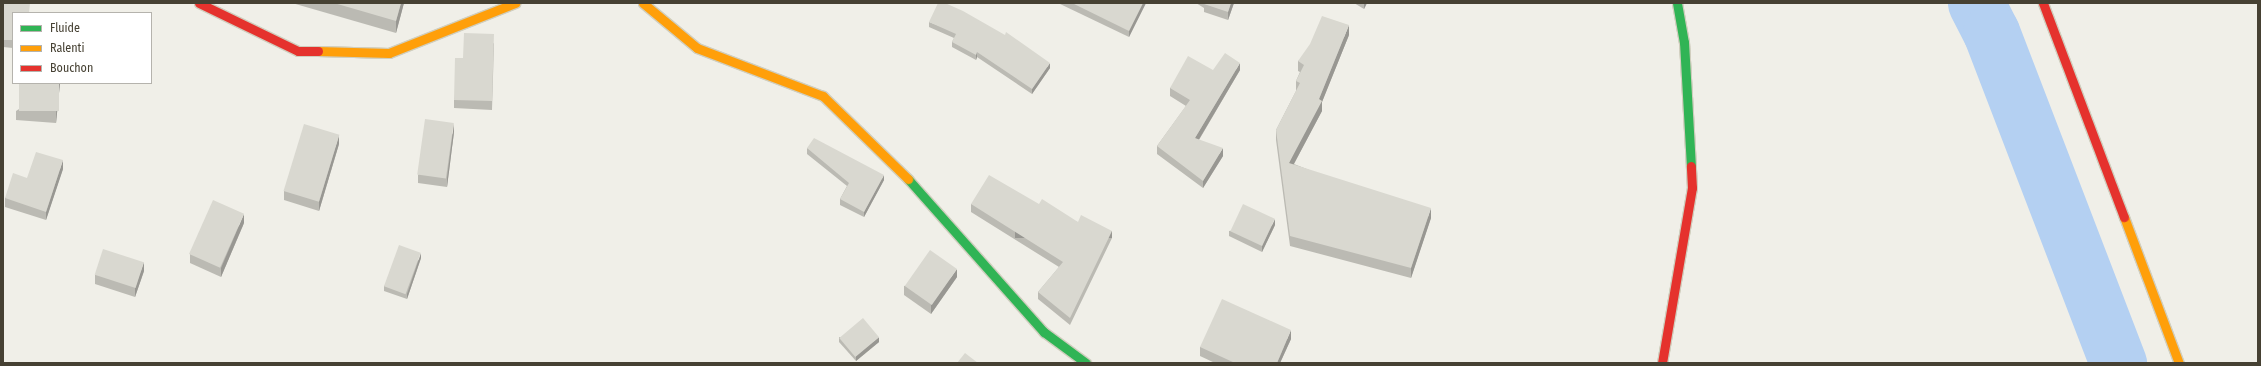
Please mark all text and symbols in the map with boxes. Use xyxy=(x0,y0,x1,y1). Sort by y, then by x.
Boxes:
legend xyxy=(12,12,152,84)
text: Fluide xyxy=(50,21,80,35)
text: Ralenti xyxy=(50,41,85,55)
text: Bouchon xyxy=(50,61,93,75)

